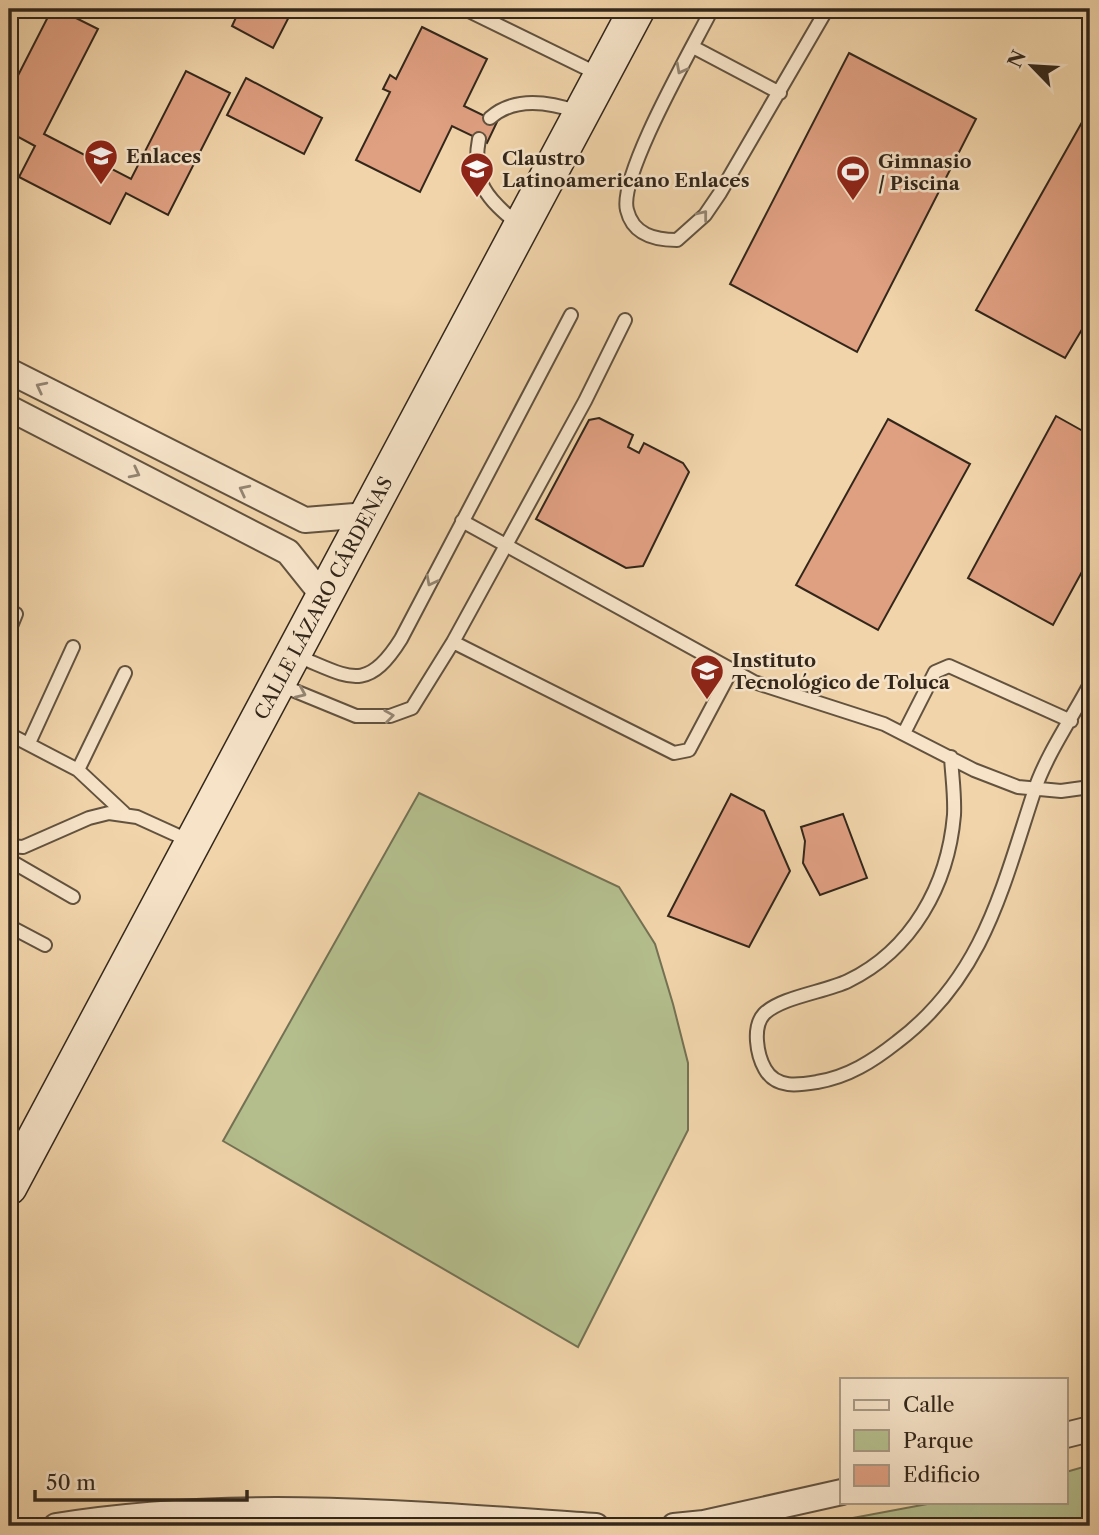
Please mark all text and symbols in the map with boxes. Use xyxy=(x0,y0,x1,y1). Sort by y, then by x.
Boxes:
north arrow xyxy=(998,32,1068,102)
text: N xyxy=(1003,47,1031,71)
one-way arrow xyxy=(676,62,689,75)
school or university icon: Enlaces xyxy=(82,137,120,186)
place label: Enlaces xyxy=(126,145,201,168)
place label: Claustro Latinoamericano Enlaces xyxy=(502,147,750,192)
school or university icon: Claustro Latinoamericano Enlaces xyxy=(458,150,496,199)
place label: Gimnasio / Piscina xyxy=(878,150,972,195)
sports icon: Gimnasio / Piscina xyxy=(834,153,872,202)
one-way arrow xyxy=(695,211,708,223)
one-way arrow xyxy=(36,382,48,396)
one-way arrow xyxy=(127,465,140,479)
street label: CALLE LÁZARO CÁRDENAS xyxy=(249,473,397,724)
one-way arrow xyxy=(239,484,251,498)
one-way arrow xyxy=(426,574,439,586)
place label: Instituto Tecnológico de Toluca xyxy=(732,649,951,694)
school or university icon: Instituto Tecnológico de Toluca xyxy=(688,652,726,701)
one-way arrow xyxy=(293,685,306,699)
one-way arrow xyxy=(383,709,395,724)
legend xyxy=(840,1378,1068,1504)
text: Calle xyxy=(903,1392,955,1417)
text: Parque xyxy=(903,1428,974,1453)
scale bar xyxy=(35,1458,247,1502)
text: Edificio xyxy=(903,1462,980,1487)
text: 50 m xyxy=(46,1470,96,1495)

